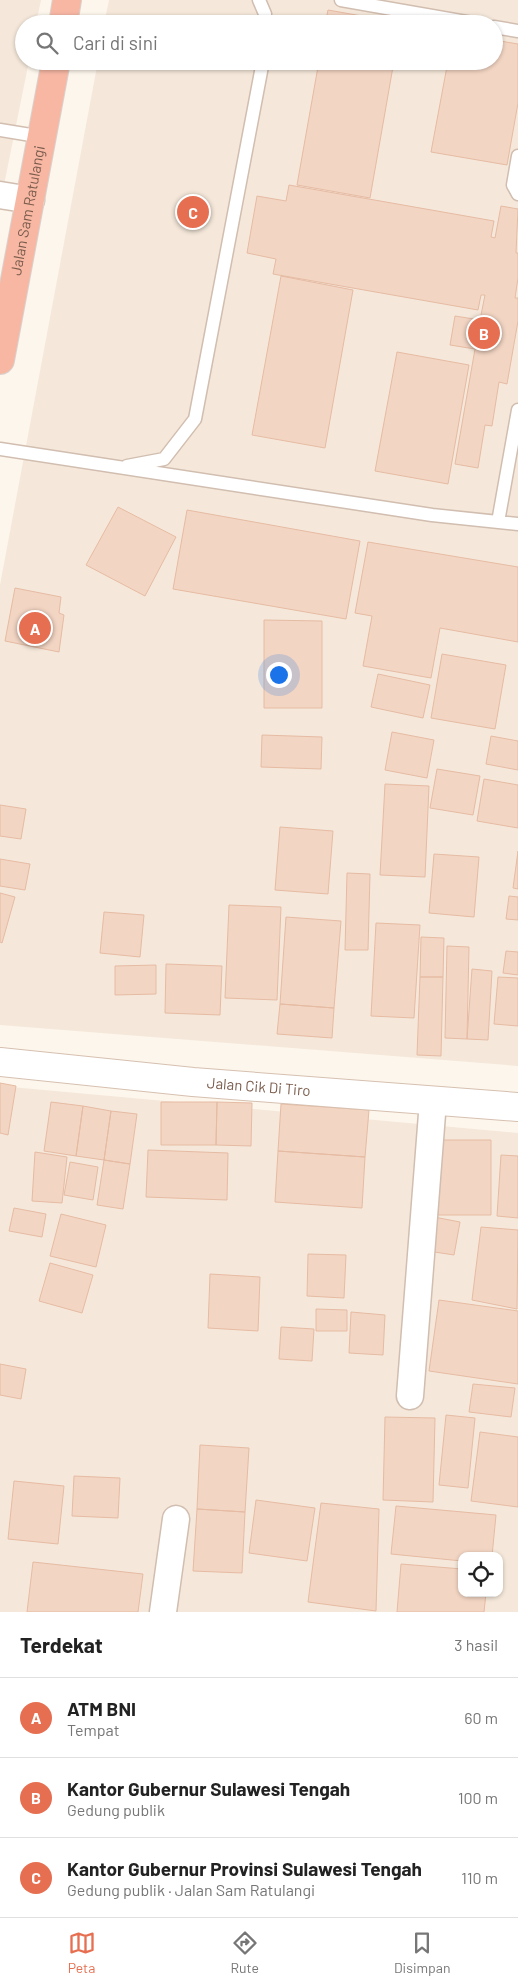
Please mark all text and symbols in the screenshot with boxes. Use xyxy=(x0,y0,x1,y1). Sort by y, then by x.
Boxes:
search box xyxy=(15,15,503,70)
icon: search xyxy=(33,29,61,57)
text: Cari di sini xyxy=(73,31,158,54)
street label: Jalan Sam Ratulangi xyxy=(6,144,48,277)
pin: C xyxy=(177,193,209,231)
pin: B xyxy=(468,314,500,352)
pin: A xyxy=(19,609,51,647)
your location xyxy=(266,662,292,688)
street label: Jalan Cik Di Tiro xyxy=(206,1073,311,1099)
map controls xyxy=(458,1552,503,1597)
button: locate xyxy=(458,1552,503,1597)
text: Terdekat xyxy=(20,1632,103,1657)
text: 3 hasil xyxy=(454,1635,498,1654)
text: ATM BNI xyxy=(67,1697,136,1720)
text: A xyxy=(31,1708,41,1727)
text: 60 m xyxy=(464,1708,498,1727)
text: Tempat xyxy=(67,1720,120,1739)
text: Kantor Gubernur Sulawesi Tengah xyxy=(67,1777,350,1800)
text: B xyxy=(31,1788,41,1807)
text: 100 m xyxy=(458,1788,498,1807)
text: Gedung publik xyxy=(67,1800,165,1819)
text: Kantor Gubernur Provinsi Sulawesi Tengah xyxy=(67,1857,422,1880)
text: C xyxy=(31,1868,41,1887)
text: 110 m xyxy=(461,1868,498,1887)
text: Gedung publik · Jalan Sam Ratulangi xyxy=(67,1880,315,1899)
tab: Peta xyxy=(68,1929,96,1976)
tab: Rute xyxy=(231,1929,259,1976)
tab: Disimpan xyxy=(394,1929,450,1976)

